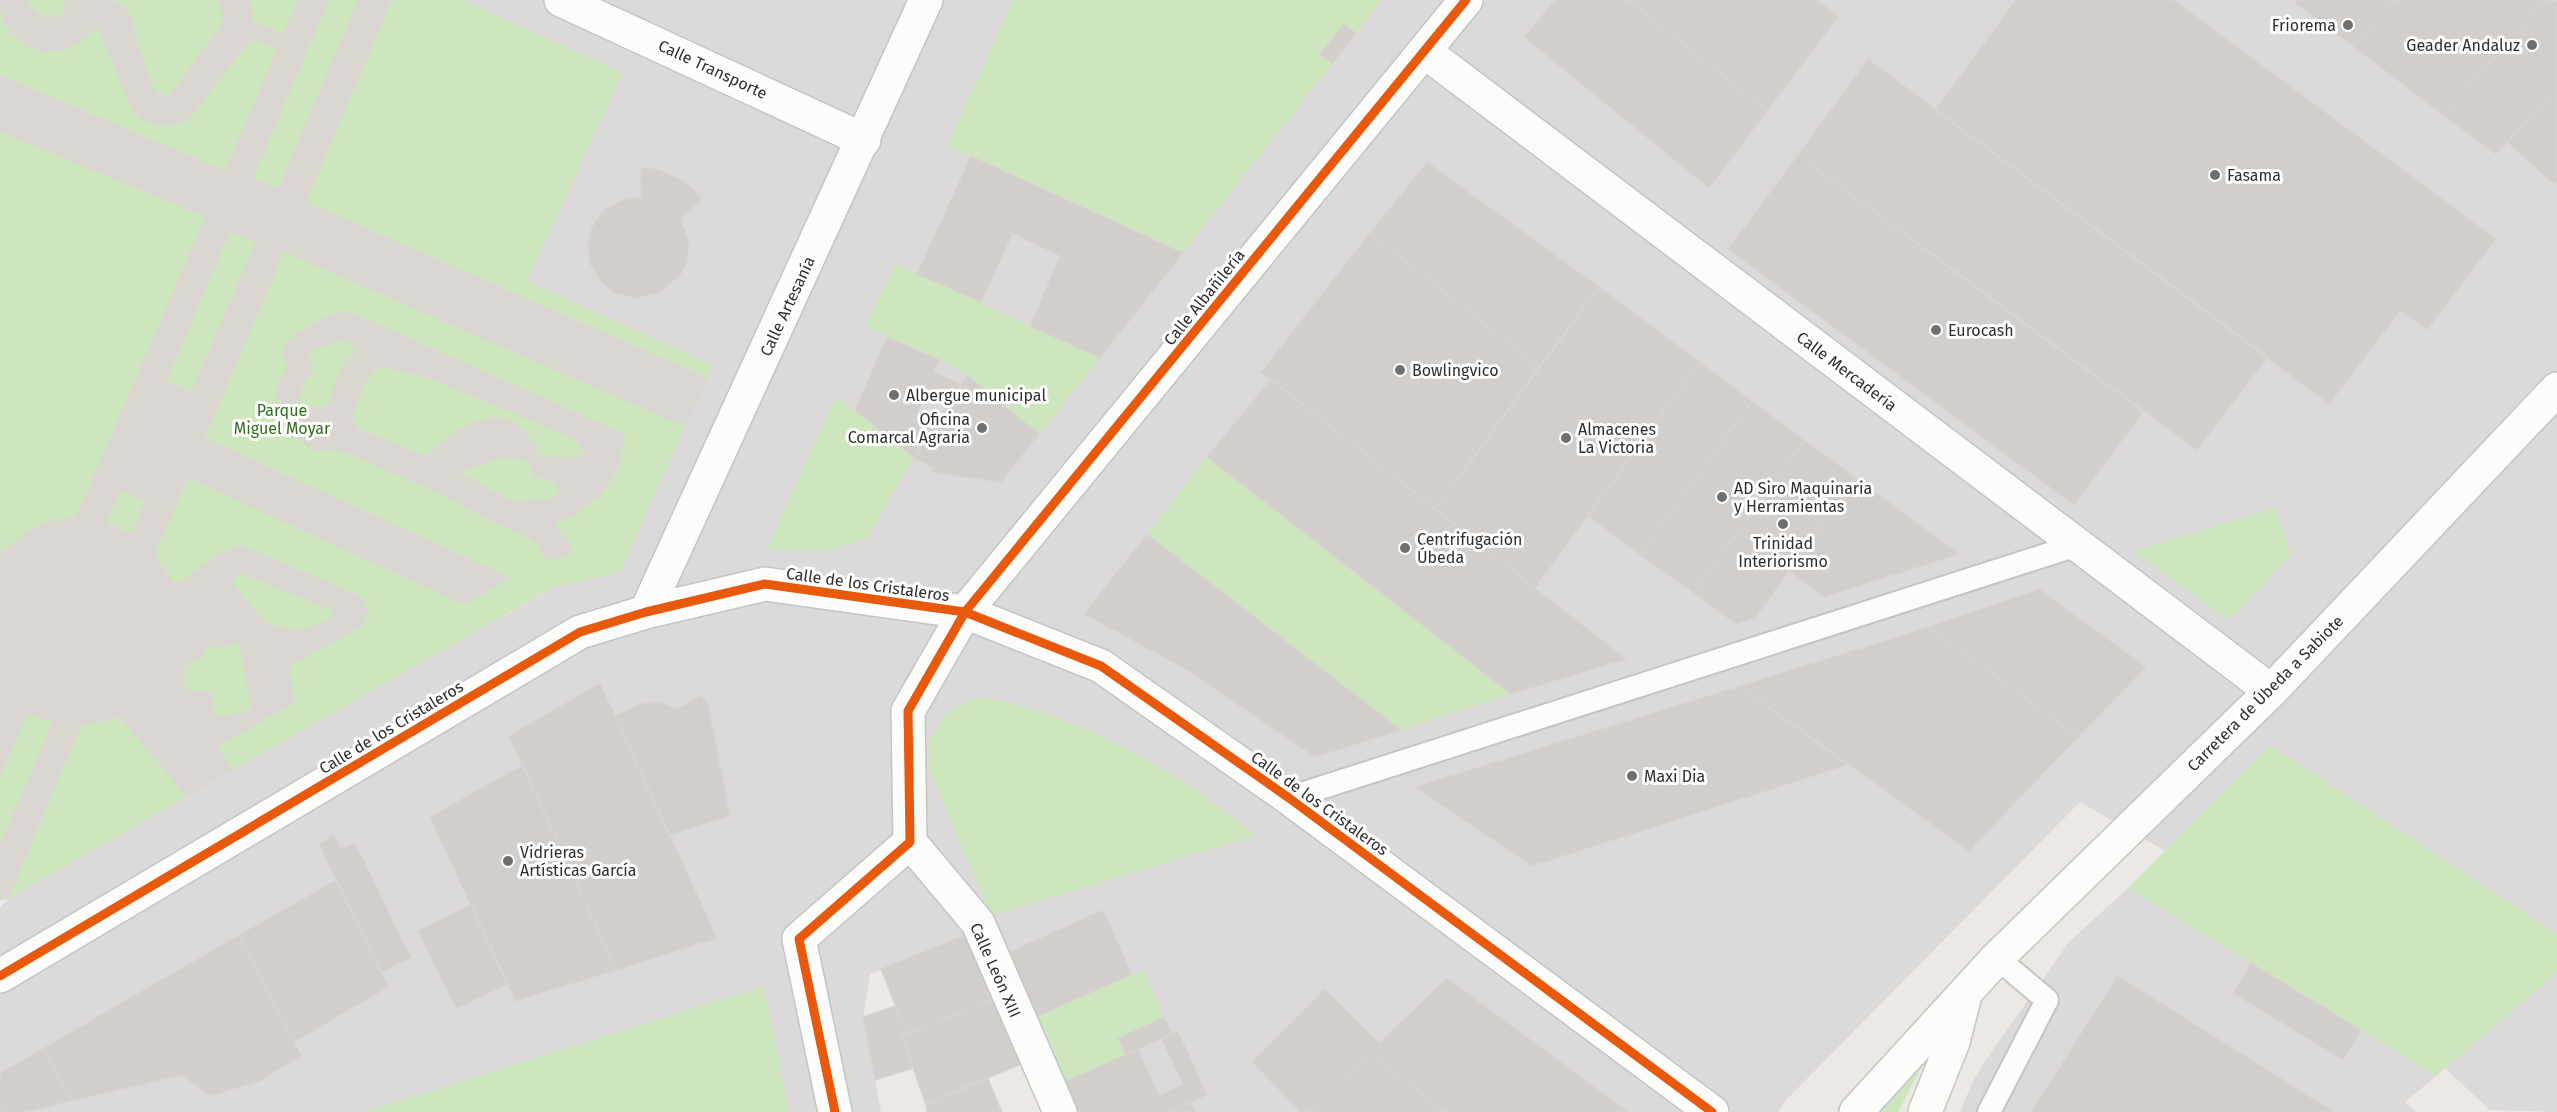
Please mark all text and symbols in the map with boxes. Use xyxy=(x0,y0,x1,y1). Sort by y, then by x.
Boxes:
place label: Friorema xyxy=(2272,16,2336,35)
marker: Friorema xyxy=(2341,18,2355,32)
street label: Calle Transporte xyxy=(655,36,770,103)
place label: Geader Andaluz xyxy=(2406,36,2520,55)
marker: Geader Andaluz xyxy=(2525,38,2539,52)
place label: Fasama xyxy=(2227,166,2281,185)
marker: Fasama xyxy=(2208,168,2222,182)
street label: Calle Albañilería xyxy=(1160,245,1249,349)
street label: Calle Artesanía xyxy=(756,253,819,359)
place label: Eurocash xyxy=(1948,321,2014,340)
marker: Eurocash xyxy=(1929,323,1943,337)
street label: Calle Mercadería xyxy=(1793,328,1900,415)
place label: Bowlingvico xyxy=(1412,361,1499,380)
marker: Bowlingvico xyxy=(1393,363,1407,377)
place label: Albergue municipal xyxy=(906,386,1046,405)
marker: Albergue municipal xyxy=(887,388,901,402)
park label: Parque Miguel Moyar xyxy=(234,401,331,438)
place label: Oficina Comarcal Agraria xyxy=(848,410,970,447)
place label: Almacenes La Victoria xyxy=(1578,420,1656,457)
marker: Oficina Comarcal Agraria xyxy=(975,421,989,435)
marker: Almacenes La Victoria xyxy=(1559,431,1573,445)
place label: AD Siro Maquinaria y Herramientas xyxy=(1734,479,1872,516)
marker: AD Siro Maquinaria y Herramientas xyxy=(1715,490,1729,504)
marker: Trinidad Interiorismo xyxy=(1776,517,1790,531)
place label: Centrifugación Úbeda xyxy=(1417,530,1522,567)
place label: Trinidad Interiorismo xyxy=(1738,534,1828,571)
marker: Centrifugación Úbeda xyxy=(1398,541,1412,555)
street label: Calle de los Cristaleros xyxy=(785,564,951,605)
street label: Carretera de Úbeda a Sabiote xyxy=(2183,611,2347,775)
street label: Calle de los Cristaleros xyxy=(316,677,467,778)
street label: Calle de los Cristaleros xyxy=(1247,747,1392,860)
place label: Maxi Dia xyxy=(1644,767,1705,786)
marker: Maxi Dia xyxy=(1625,769,1639,783)
place label: Vidrieras Artísticas García xyxy=(520,843,637,880)
marker: Vidrieras Artísticas García xyxy=(501,854,515,868)
street label: Calle León XIII xyxy=(966,920,1025,1021)

